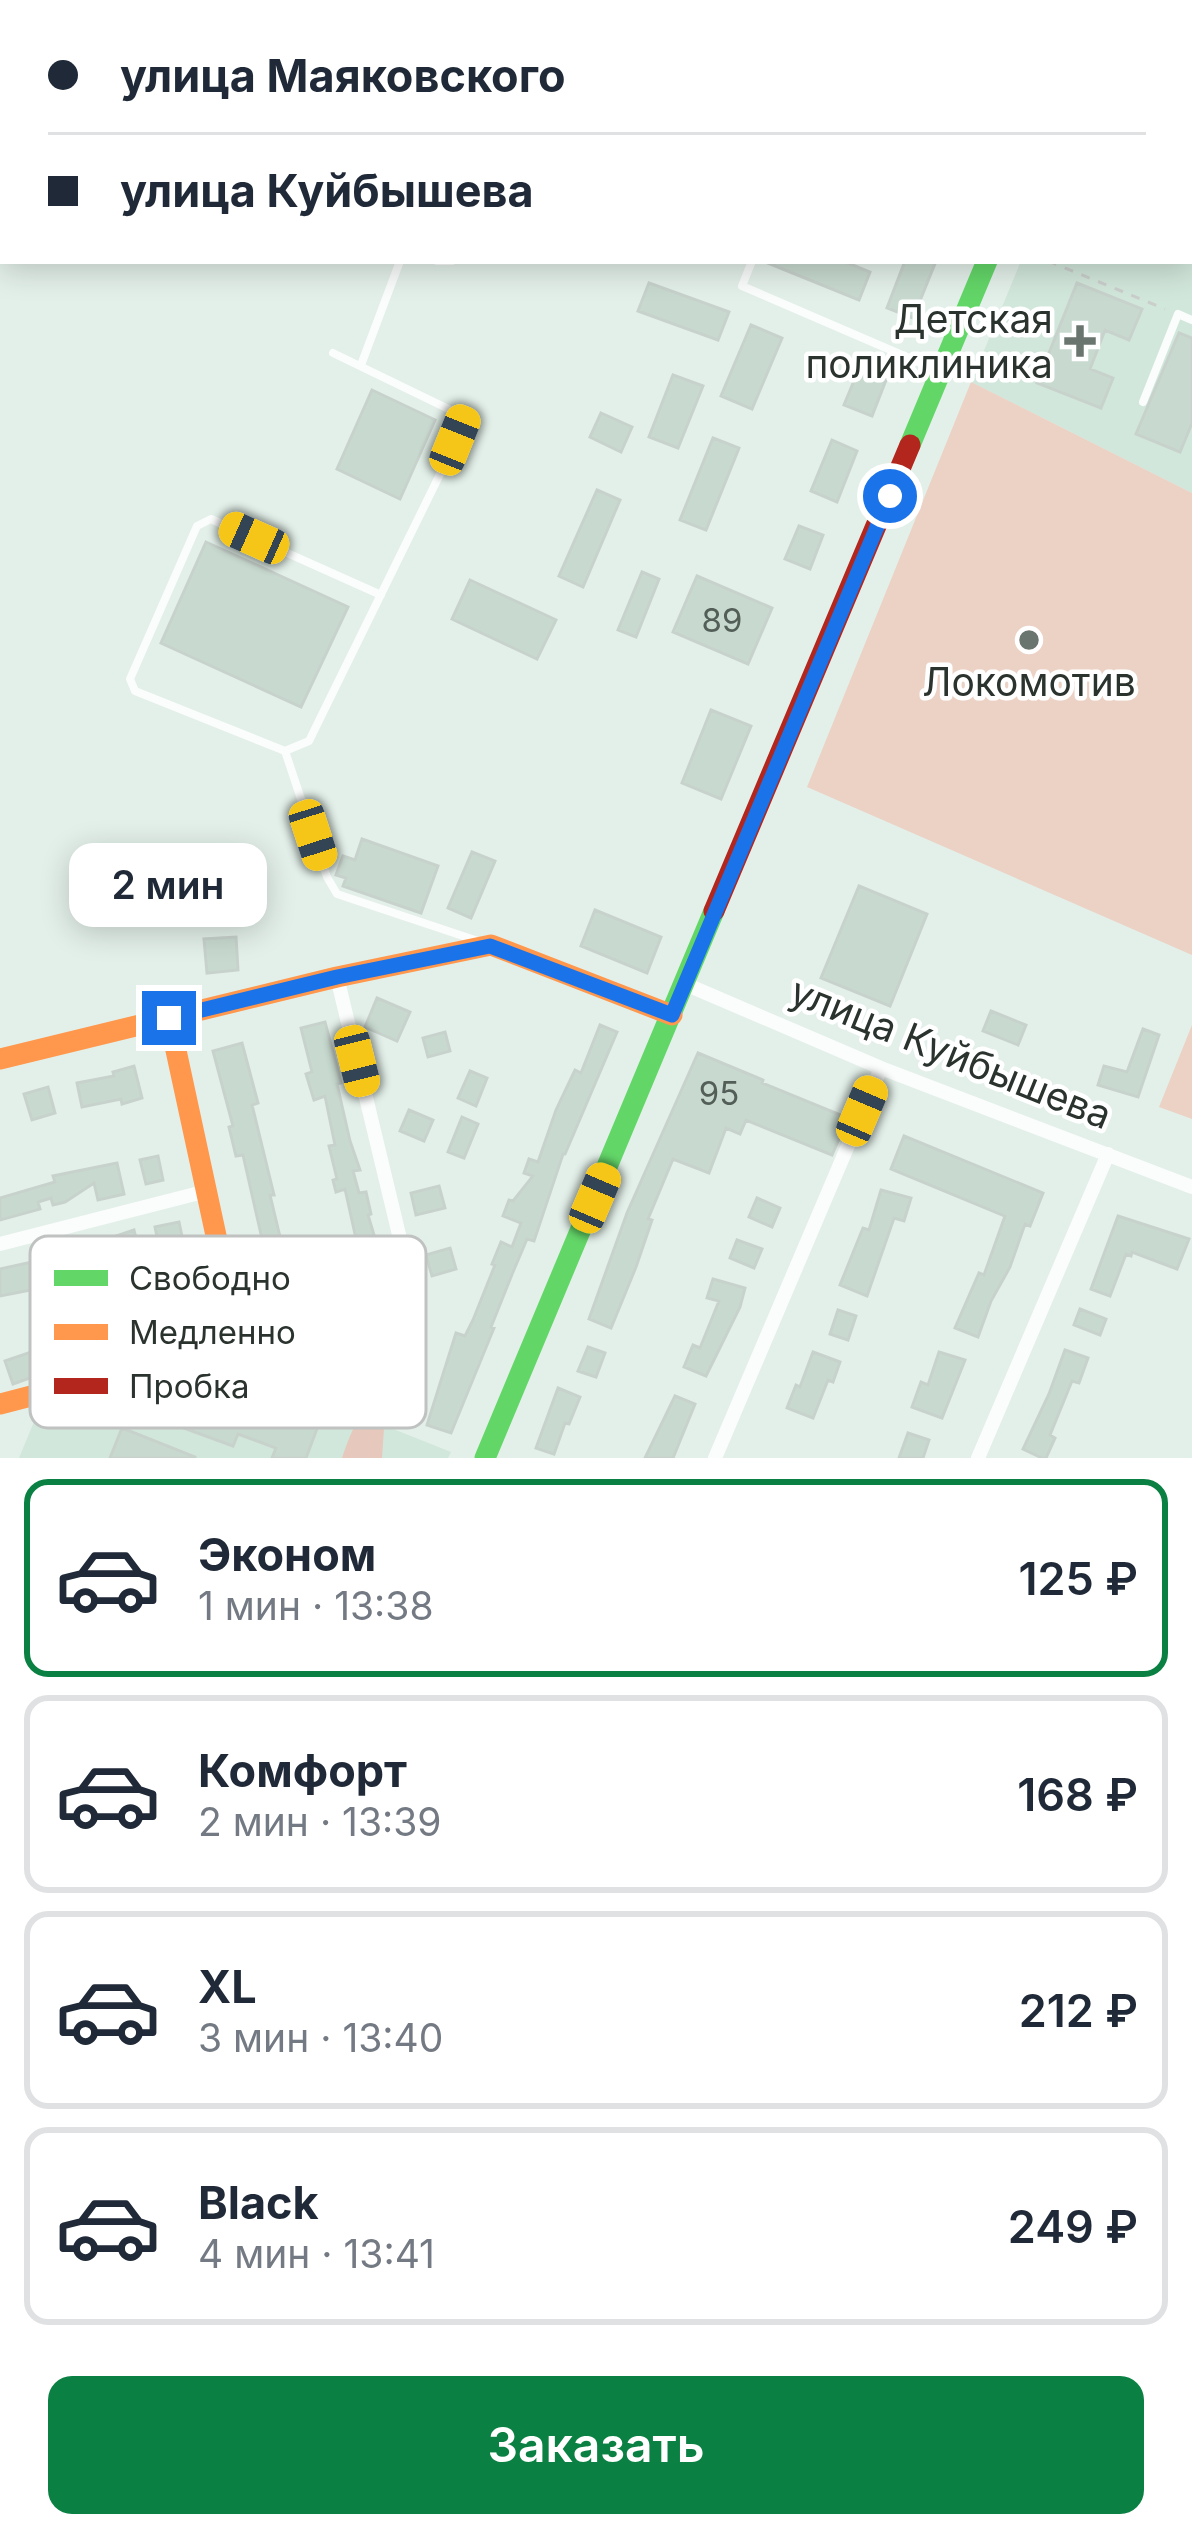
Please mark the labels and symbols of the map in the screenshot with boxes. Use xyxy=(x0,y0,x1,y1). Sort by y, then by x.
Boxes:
place label: Детская поликлиника xyxy=(805,295,1053,387)
marker: Детская поликлиника xyxy=(1064,325,1096,357)
car xyxy=(425,400,485,480)
route start xyxy=(863,469,917,523)
car xyxy=(214,507,294,569)
house number: 89 xyxy=(702,600,742,640)
marker: Локомотив xyxy=(1016,627,1042,653)
place label: Локомотив xyxy=(922,658,1136,705)
car xyxy=(285,795,341,875)
callout: 2 мин xyxy=(70,844,268,928)
street label: улица Куйбышева xyxy=(784,967,1119,1138)
route end xyxy=(142,991,196,1045)
car xyxy=(331,1022,383,1100)
car xyxy=(831,1071,893,1151)
house number: 95 xyxy=(699,1073,739,1113)
car xyxy=(564,1158,626,1238)
legend xyxy=(30,1236,426,1428)
text: Свободно xyxy=(129,1258,291,1298)
text: Медленно xyxy=(129,1312,296,1352)
text: Пробка xyxy=(129,1366,249,1406)

